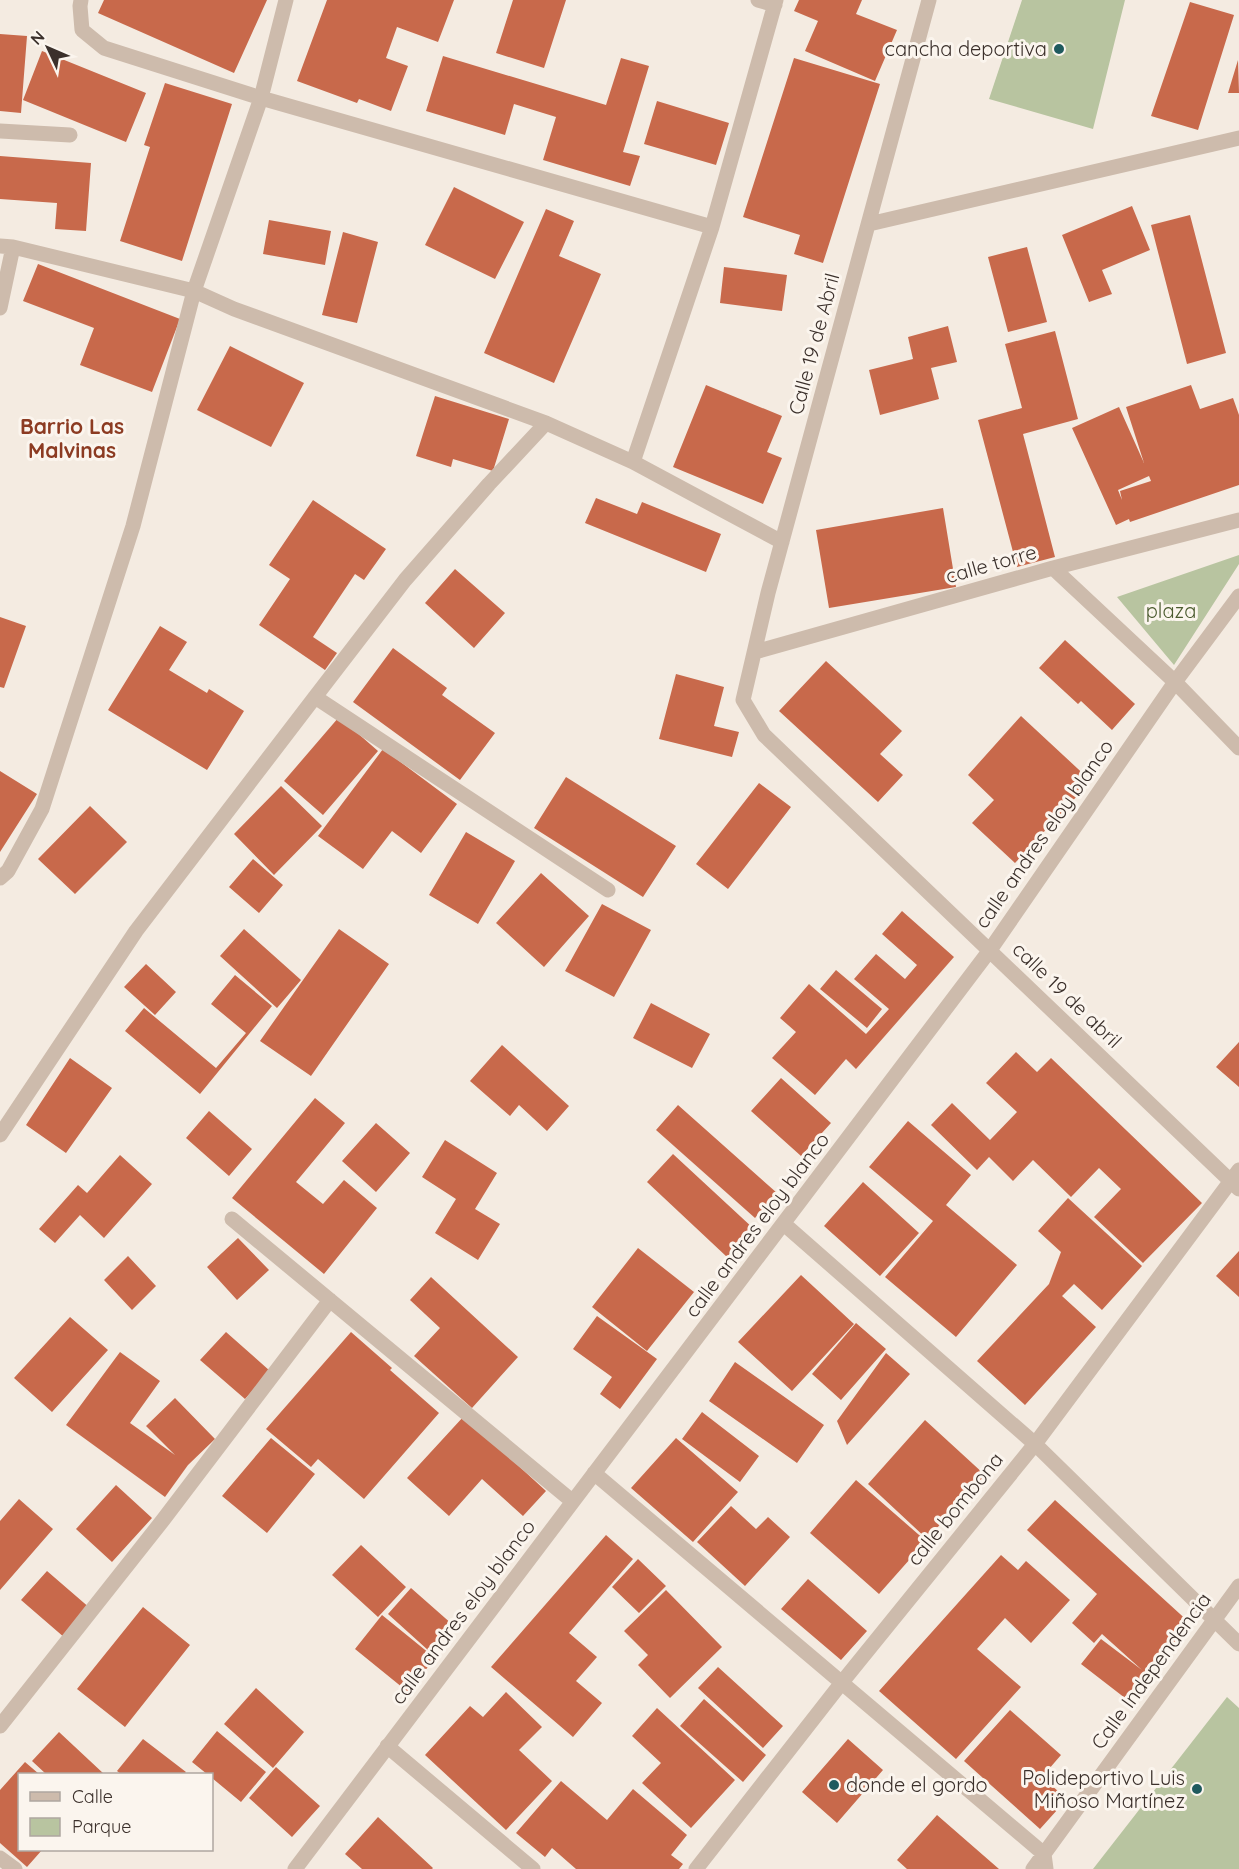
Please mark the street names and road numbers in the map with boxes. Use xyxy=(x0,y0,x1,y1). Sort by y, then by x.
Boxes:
street label: Calle 19 de Abril xyxy=(783,270,844,417)
street label: calle torre xyxy=(943,539,1039,588)
street label: calle andres eloy blanco xyxy=(969,734,1118,933)
street label: calle 19 de abril xyxy=(1008,936,1127,1053)
street label: calle andres eloy blanco xyxy=(679,1127,834,1322)
street label: calle bombona xyxy=(901,1447,1008,1570)
street label: calle andres eloy blanco xyxy=(385,1514,540,1709)
street label: Calle Independencia xyxy=(1085,1587,1216,1754)

